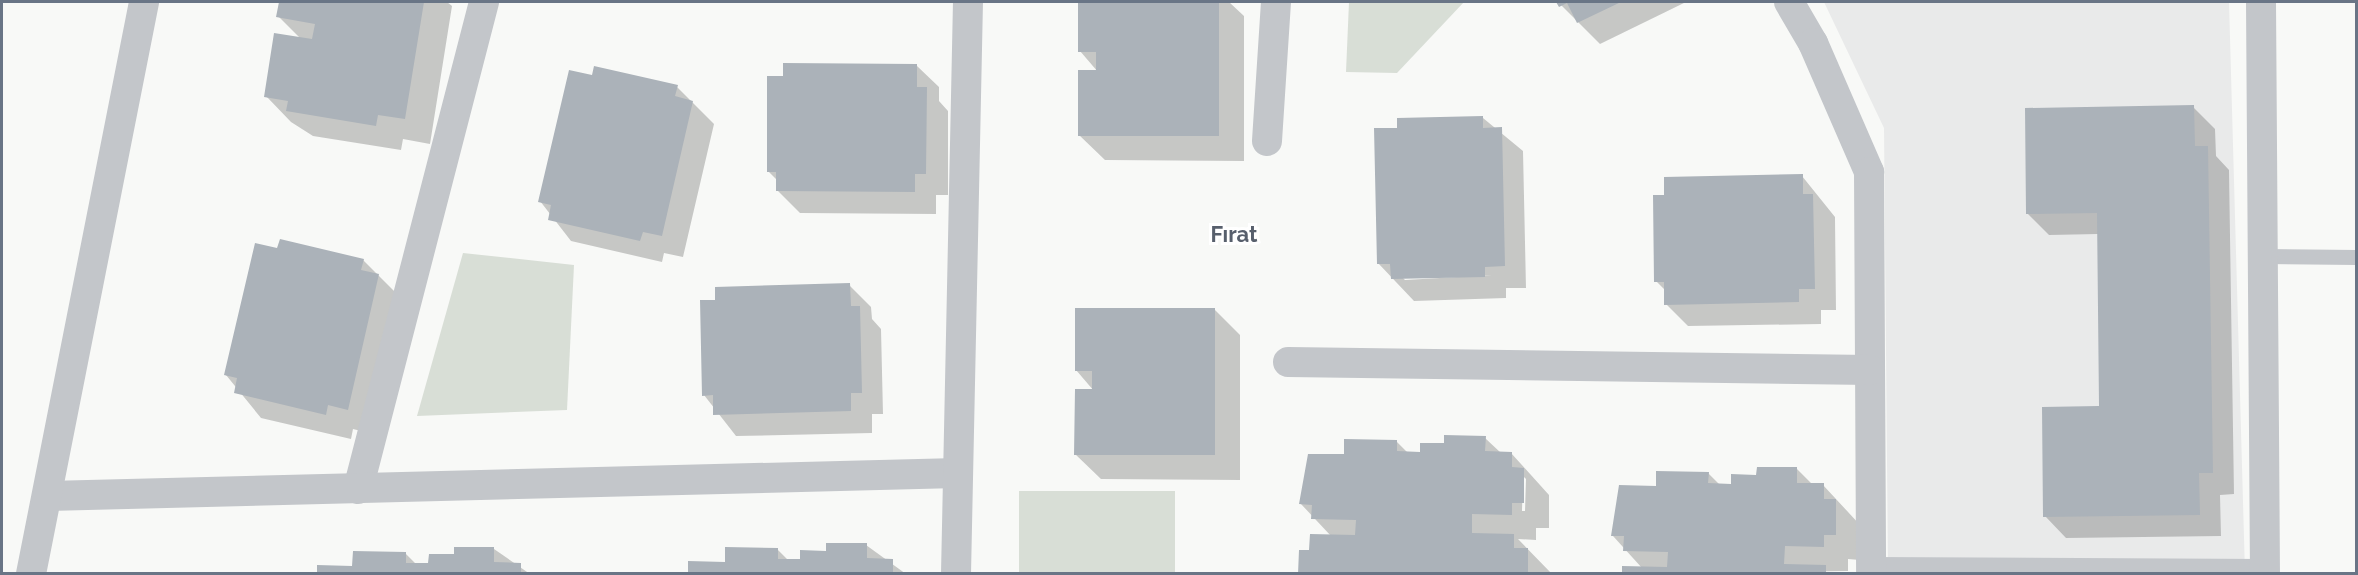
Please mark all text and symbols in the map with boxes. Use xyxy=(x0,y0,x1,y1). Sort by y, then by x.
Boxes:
district label: Fırat xyxy=(1210,222,1258,248)

